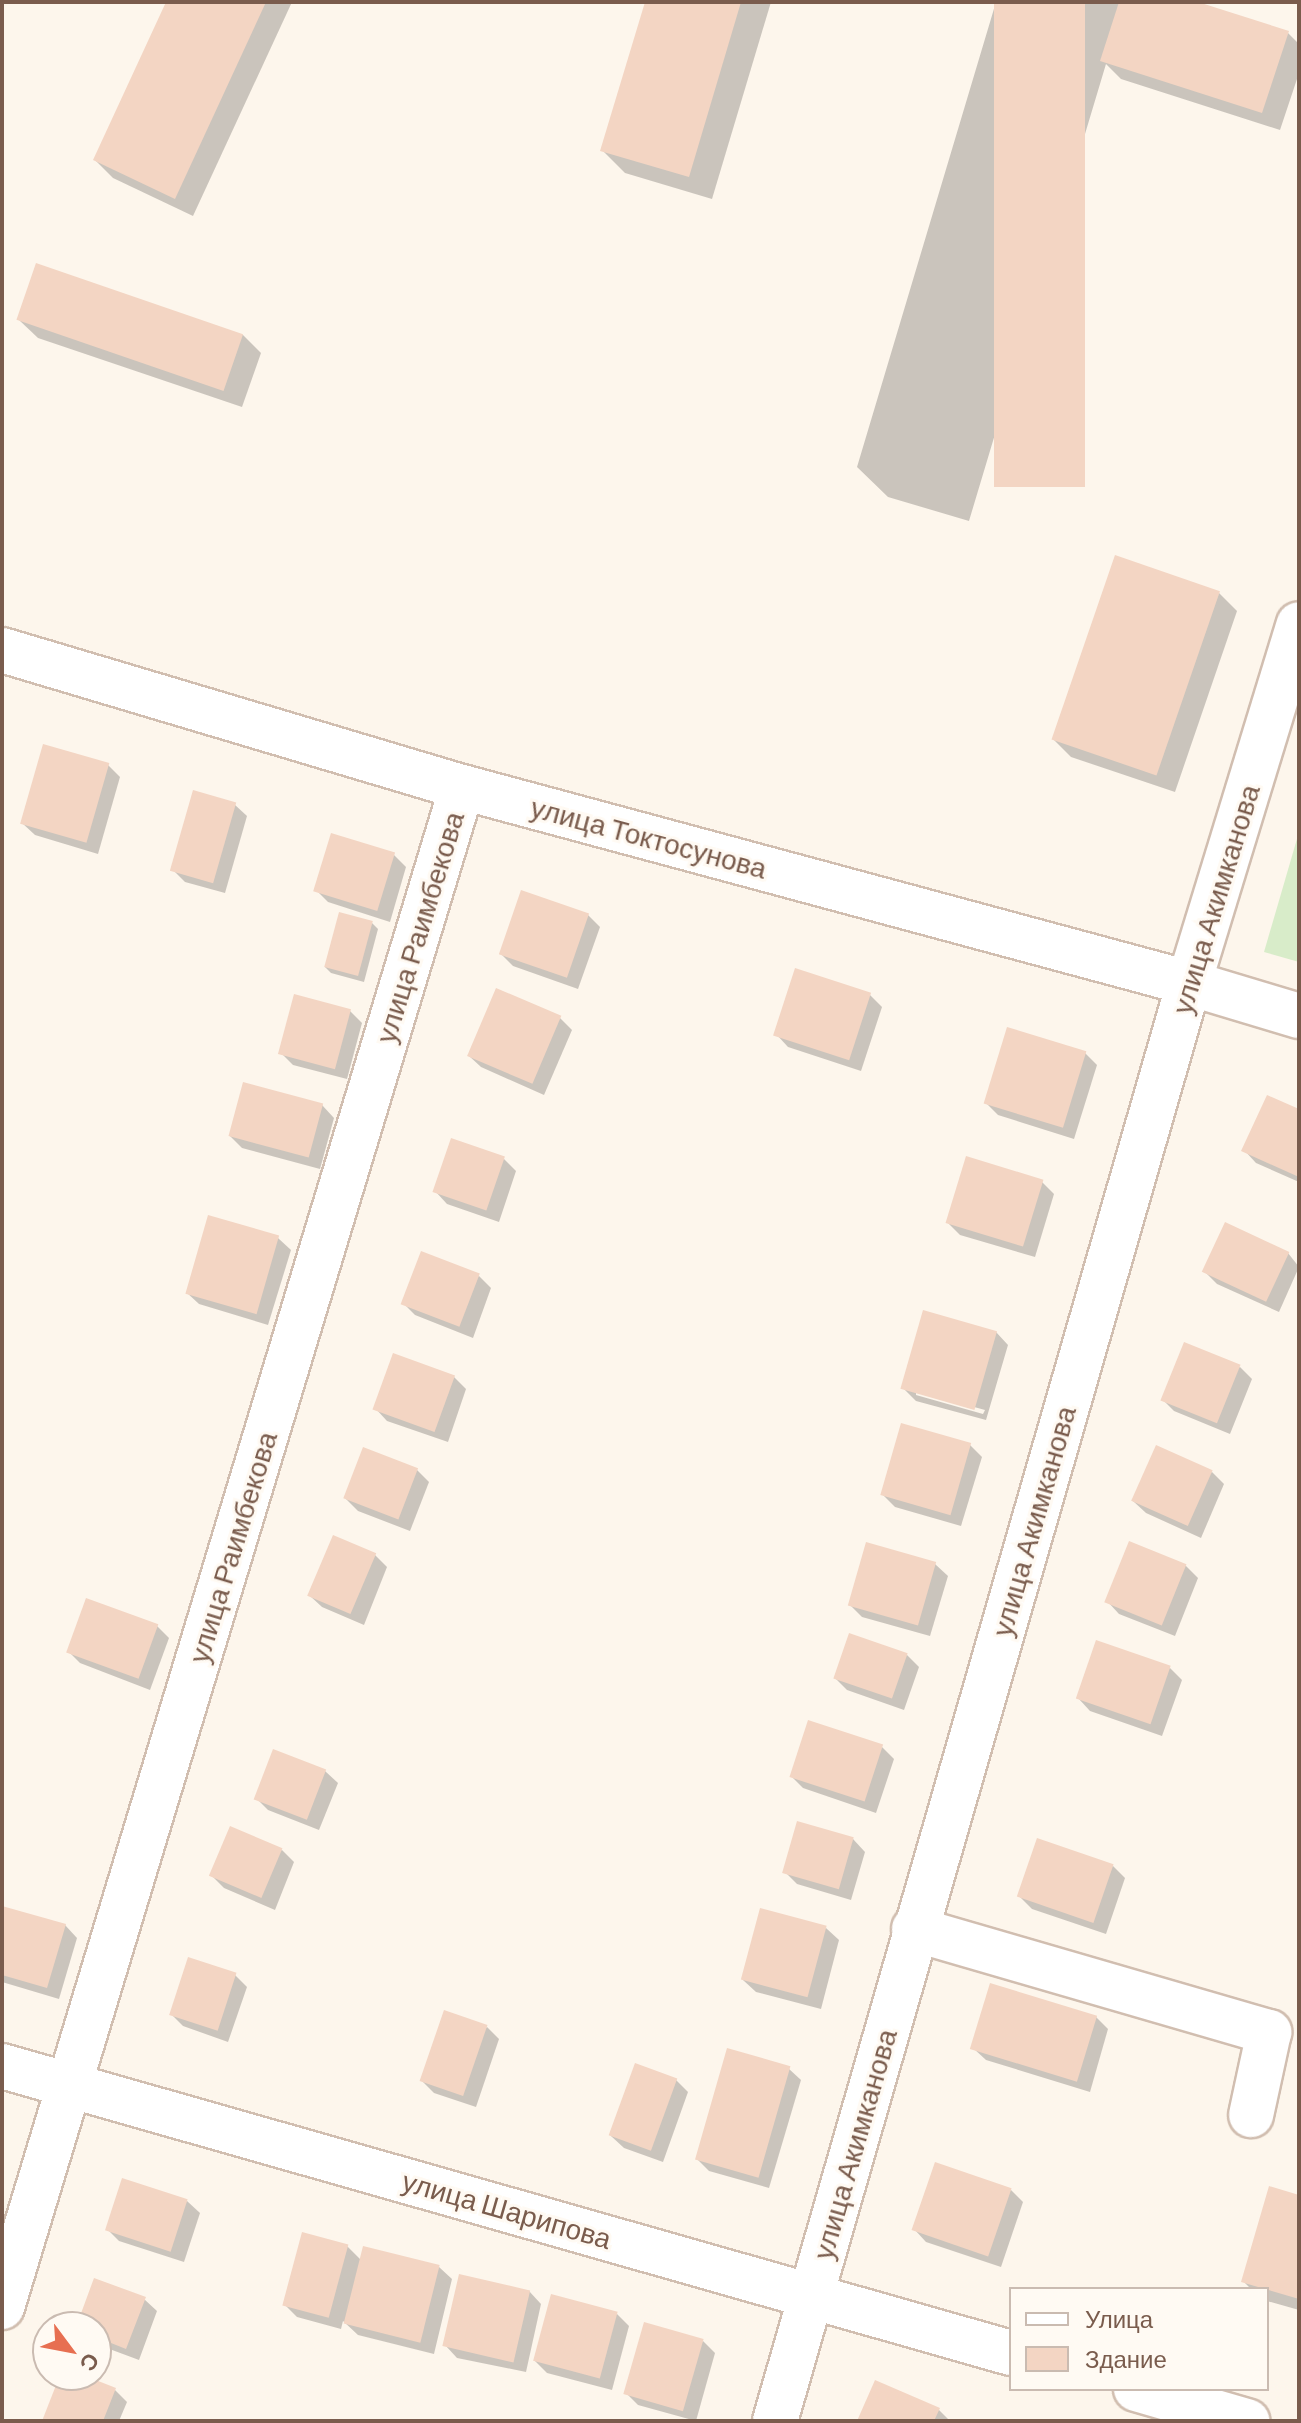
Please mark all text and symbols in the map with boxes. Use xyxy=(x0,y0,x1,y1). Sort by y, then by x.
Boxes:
street label: улица Акимканова xyxy=(1164,780,1266,1018)
street label: улица Токтосунова xyxy=(527,789,771,885)
street label: улица Раимбекова xyxy=(368,807,470,1047)
street label: улица Акимканова xyxy=(984,1402,1082,1640)
street label: улица Раимбекова xyxy=(181,1427,283,1667)
street label: улица Акимканова xyxy=(805,2025,903,2263)
street label: улица Шарипова xyxy=(399,2163,615,2255)
legend xyxy=(1009,2287,1269,2391)
text: Улица xyxy=(1085,2304,1153,2333)
north arrow xyxy=(32,2311,112,2391)
text: Здание xyxy=(1085,2344,1167,2373)
text: С xyxy=(75,2349,106,2376)

